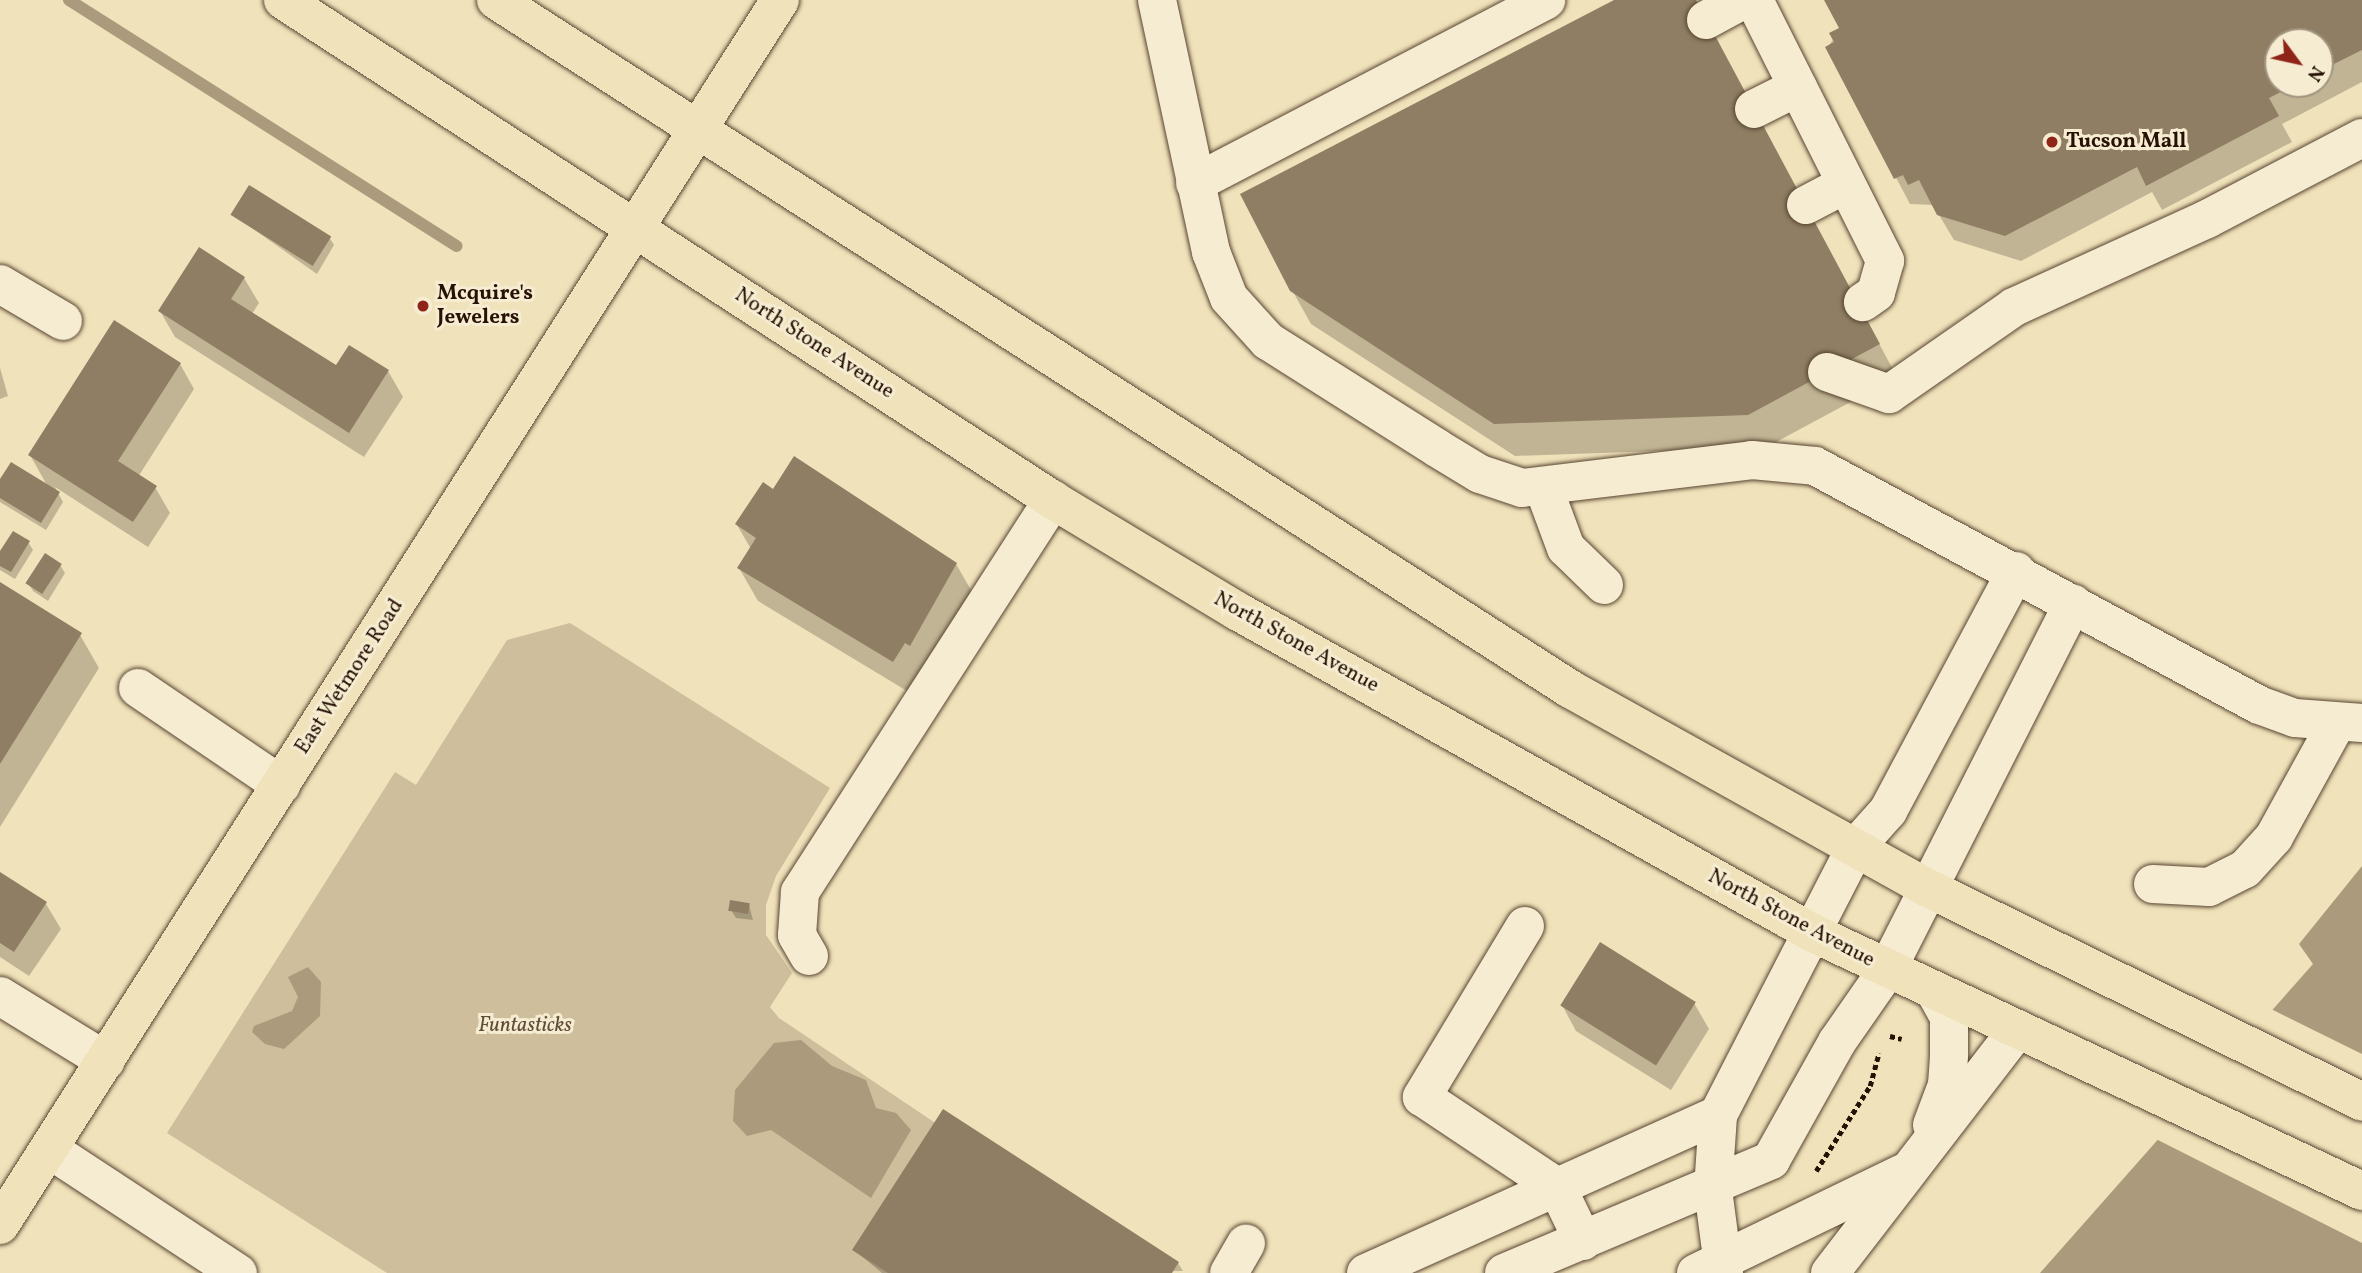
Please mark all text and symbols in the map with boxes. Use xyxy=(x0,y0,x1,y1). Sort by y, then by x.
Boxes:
north arrow xyxy=(2264,28,2334,98)
text: N xyxy=(2300,60,2330,86)
place label: Tucson Mall xyxy=(2066,129,2186,155)
marker: Tucson Mall xyxy=(2044,134,2060,150)
place label: Mcquire's Jewelers xyxy=(437,281,533,331)
street label: North Stone Avenue xyxy=(730,283,898,405)
marker: Mcquire's Jewelers xyxy=(415,298,431,314)
street label: North Stone Avenue xyxy=(1209,587,1383,699)
street label: East Wetmore Road xyxy=(290,594,410,760)
street label: North Stone Avenue xyxy=(1703,864,1879,974)
park label: Funtasticks xyxy=(478,1013,572,1039)

